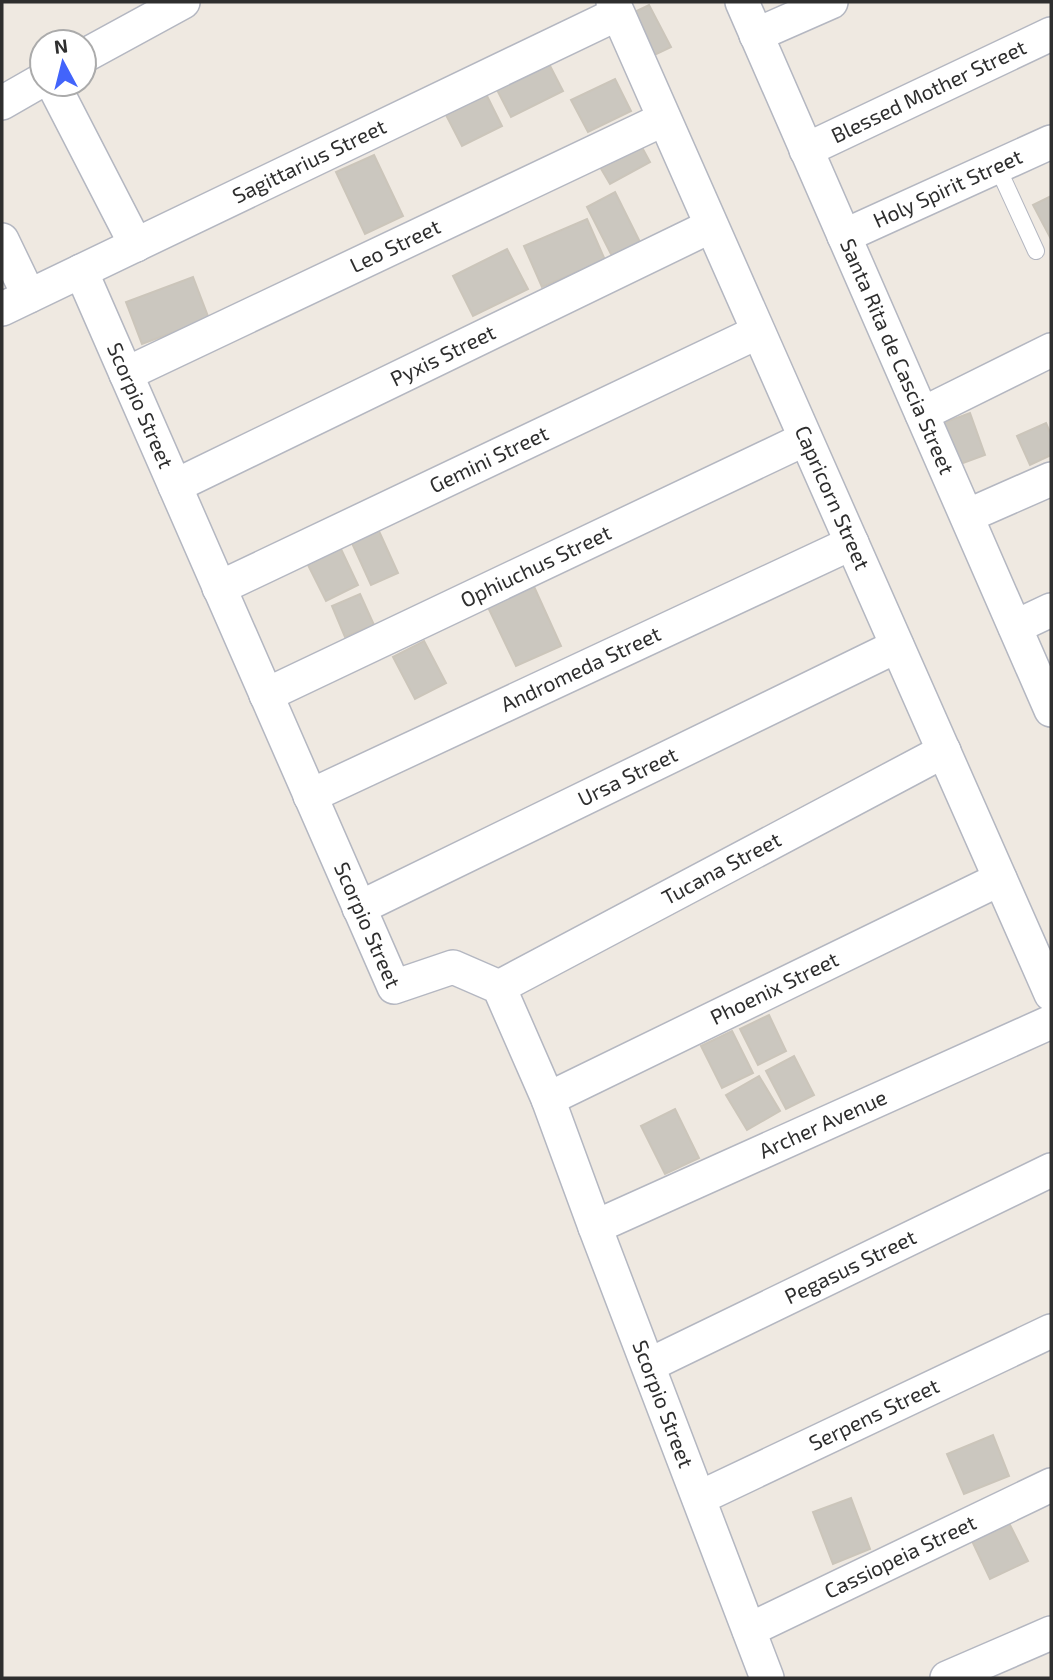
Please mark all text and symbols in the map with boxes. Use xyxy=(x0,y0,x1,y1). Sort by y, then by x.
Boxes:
north arrow xyxy=(28,28,98,98)
text: N xyxy=(53,33,69,58)
street label: Blessed Mother Street xyxy=(827,34,1030,147)
street label: Sagittarius Street xyxy=(228,113,390,208)
street label: Holy Spirit Street xyxy=(869,143,1026,232)
street label: Leo Street xyxy=(345,213,444,277)
street label: Santa Rita de Cascia Street xyxy=(836,234,961,478)
street label: Pyxis Street xyxy=(386,319,499,391)
street label: Scorpio Street xyxy=(103,338,180,472)
street label: Gemini Street xyxy=(425,419,552,497)
street label: Capricorn Street xyxy=(791,421,876,573)
street label: Ophiuchus Street xyxy=(456,519,615,612)
street label: Andromeda Street xyxy=(496,620,664,716)
street label: Ursa Street xyxy=(573,741,681,811)
street label: Tucana Street xyxy=(657,826,785,909)
street label: Scorpio Street xyxy=(330,858,407,991)
street label: Phoenix Street xyxy=(706,946,842,1029)
street label: Archer Avenue xyxy=(755,1084,890,1163)
street label: Pegasus Street xyxy=(780,1223,920,1308)
street label: Scorpio Street xyxy=(628,1336,700,1471)
street label: Serpens Street xyxy=(805,1372,943,1455)
street label: Cassiopeia Street xyxy=(820,1509,980,1603)

